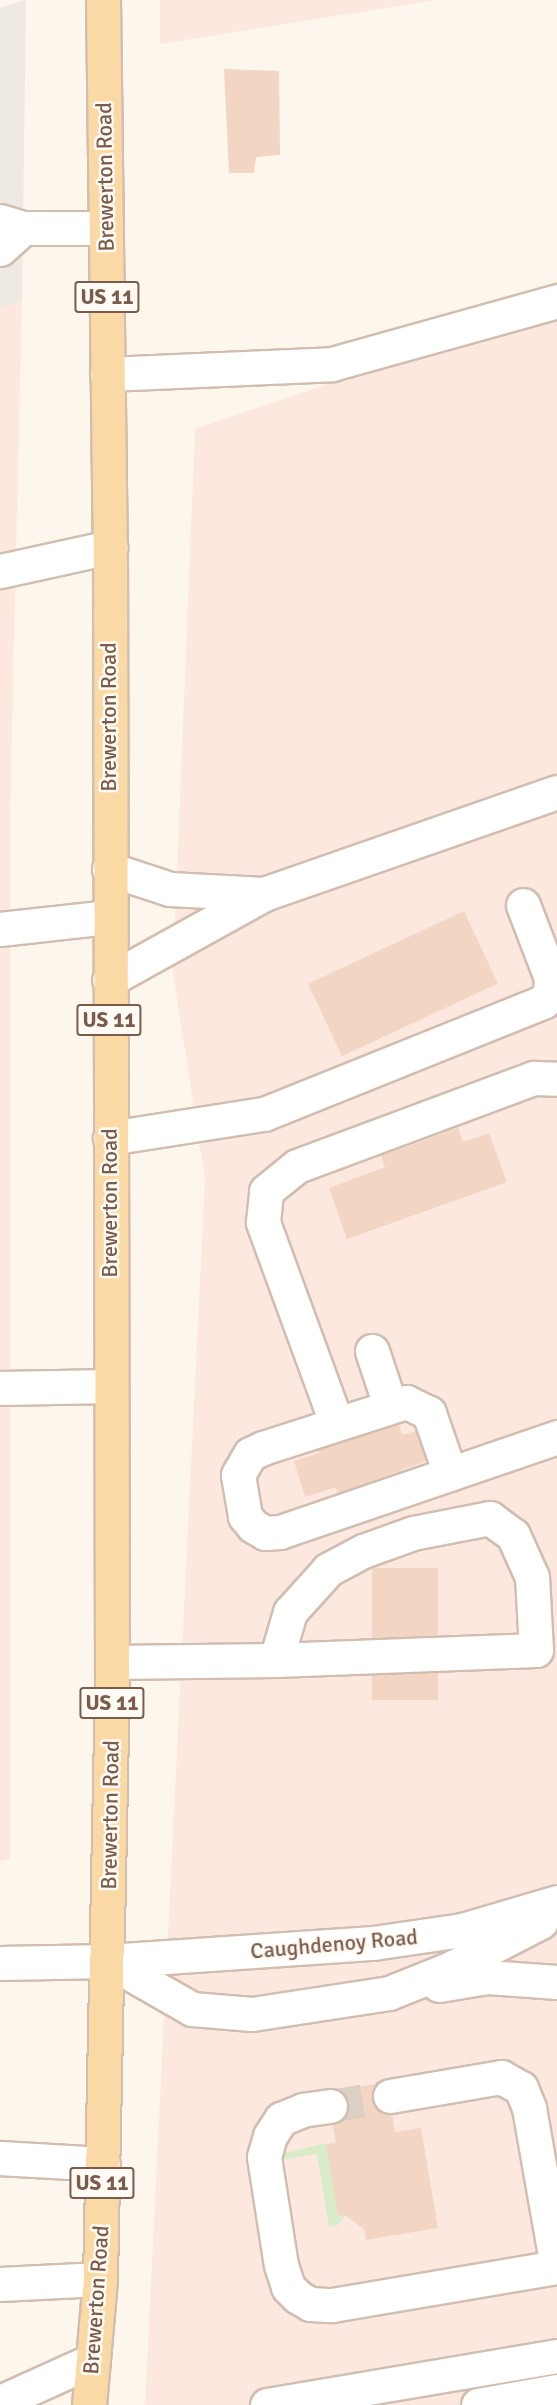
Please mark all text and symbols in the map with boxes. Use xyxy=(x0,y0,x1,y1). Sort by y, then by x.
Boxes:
street label: Brewerton Road xyxy=(90,102,120,252)
road number: US 11 xyxy=(74,279,140,315)
street label: Brewerton Road xyxy=(96,642,122,792)
road number: US 11 xyxy=(76,1002,142,1038)
street label: Brewerton Road xyxy=(97,1128,123,1278)
road number: US 11 xyxy=(79,1685,145,1721)
street label: Brewerton Road xyxy=(95,1740,125,1890)
street label: Caughdenoy Road xyxy=(249,1924,419,1964)
road number: US 11 xyxy=(69,2165,135,2201)
street label: Brewerton Road xyxy=(78,2225,114,2375)

